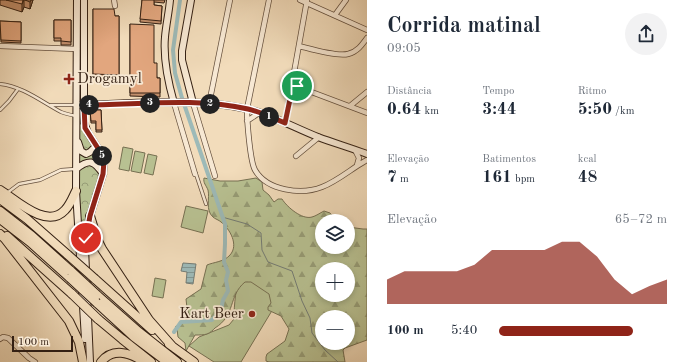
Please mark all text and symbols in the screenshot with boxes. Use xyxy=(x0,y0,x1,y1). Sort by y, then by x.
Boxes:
button: share xyxy=(625,13,667,55)
text: Corrida matinal xyxy=(387,15,541,37)
text: 09:05 xyxy=(387,42,421,55)
pin xyxy=(280,69,314,103)
place label: Drogamyl xyxy=(77,72,142,87)
marker: Drogamyl xyxy=(64,74,74,84)
icon: arrive xyxy=(286,75,308,97)
text: Distância xyxy=(387,86,432,97)
text: Tempo xyxy=(482,86,514,97)
text: Ritmo xyxy=(578,86,607,97)
pin: 3 xyxy=(140,93,160,113)
pin: 2 xyxy=(200,94,220,114)
pin: 4 xyxy=(79,95,99,115)
text: 3 xyxy=(147,97,153,108)
text: 2 xyxy=(207,98,213,109)
text: 4 xyxy=(86,99,92,110)
text: 0.64 xyxy=(387,101,421,118)
text: 3:44 xyxy=(482,101,517,118)
text: 5:50 xyxy=(578,101,612,118)
text: km xyxy=(421,106,439,117)
text: /km xyxy=(612,106,634,117)
pin: 1 xyxy=(259,107,279,127)
text: 1 xyxy=(266,111,272,122)
pin: 5 xyxy=(92,146,112,166)
text: 5 xyxy=(99,150,105,161)
text: Elevação xyxy=(387,154,429,165)
text: Batimentos xyxy=(482,154,536,165)
text: kcal xyxy=(578,154,597,165)
text: 7 xyxy=(387,169,397,186)
text: 161 xyxy=(482,169,512,186)
text: 48 xyxy=(578,169,597,186)
text: m xyxy=(397,174,409,185)
text: bpm xyxy=(512,174,535,185)
text: Elevação xyxy=(387,213,437,226)
text: 65–72 m xyxy=(615,213,667,226)
map controls xyxy=(315,214,355,350)
button: layers xyxy=(315,214,355,254)
pin xyxy=(69,221,103,255)
icon: check xyxy=(75,227,97,249)
button: + xyxy=(315,262,355,302)
place label: Kart Beer xyxy=(179,307,244,322)
marker: Kart Beer xyxy=(247,309,257,319)
button: − xyxy=(315,310,355,350)
text: 100 m xyxy=(387,324,424,337)
text: 5:40 xyxy=(451,324,477,337)
scale bar xyxy=(12,334,73,353)
text: 100 m xyxy=(18,337,49,348)

